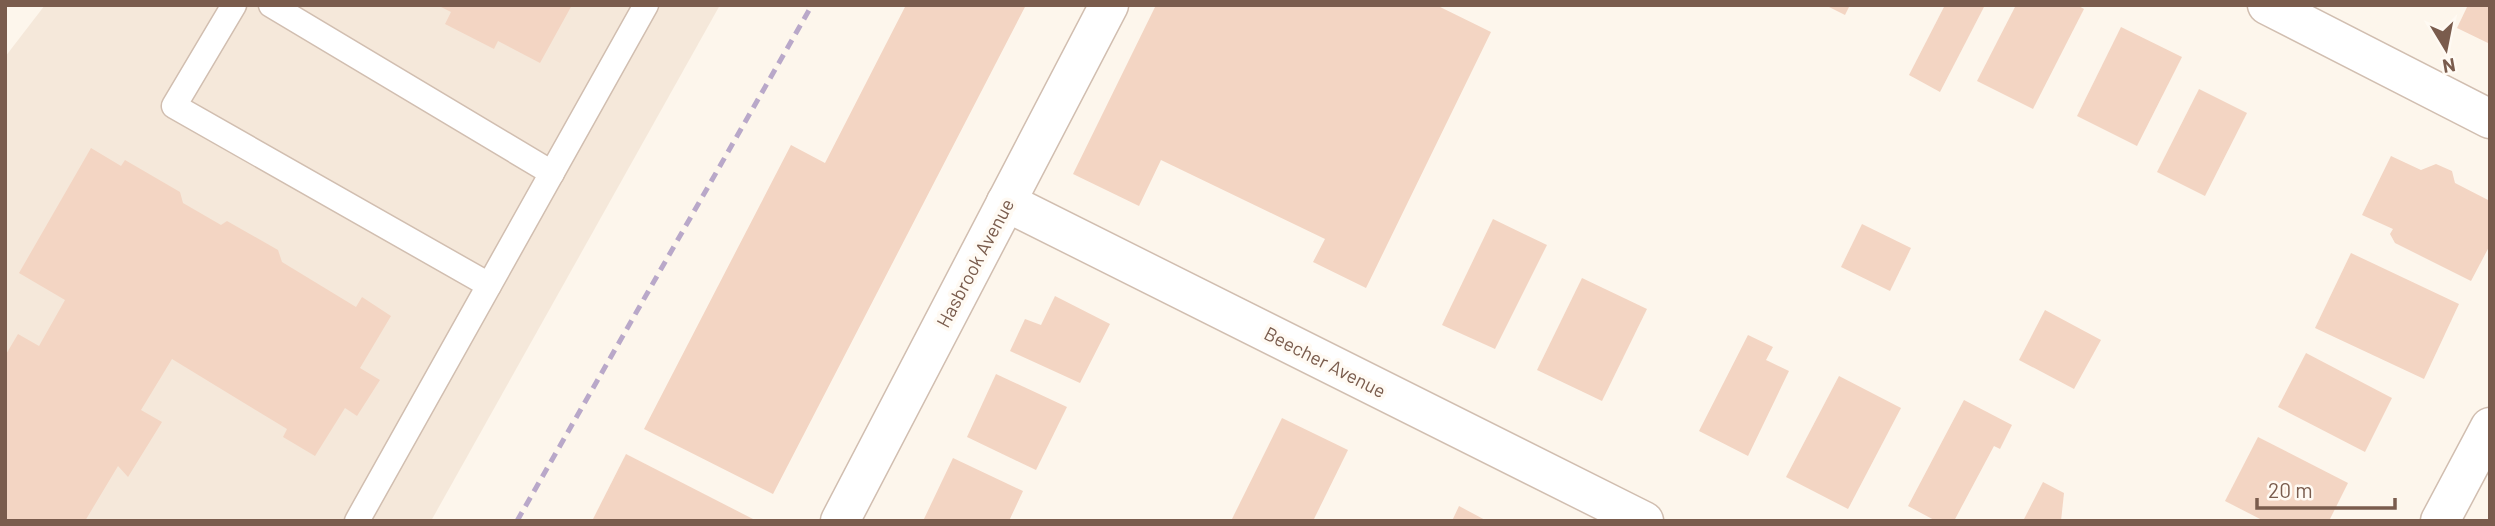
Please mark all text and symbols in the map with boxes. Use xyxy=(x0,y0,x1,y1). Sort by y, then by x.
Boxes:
north arrow xyxy=(2411,14,2481,84)
text: N xyxy=(2441,54,2457,79)
street label: Hasbrook Avenue xyxy=(931,194,1018,331)
street label: Beecher Avenue xyxy=(1261,321,1390,402)
scale bar xyxy=(2257,466,2395,510)
text: 20 m xyxy=(2268,477,2313,502)

